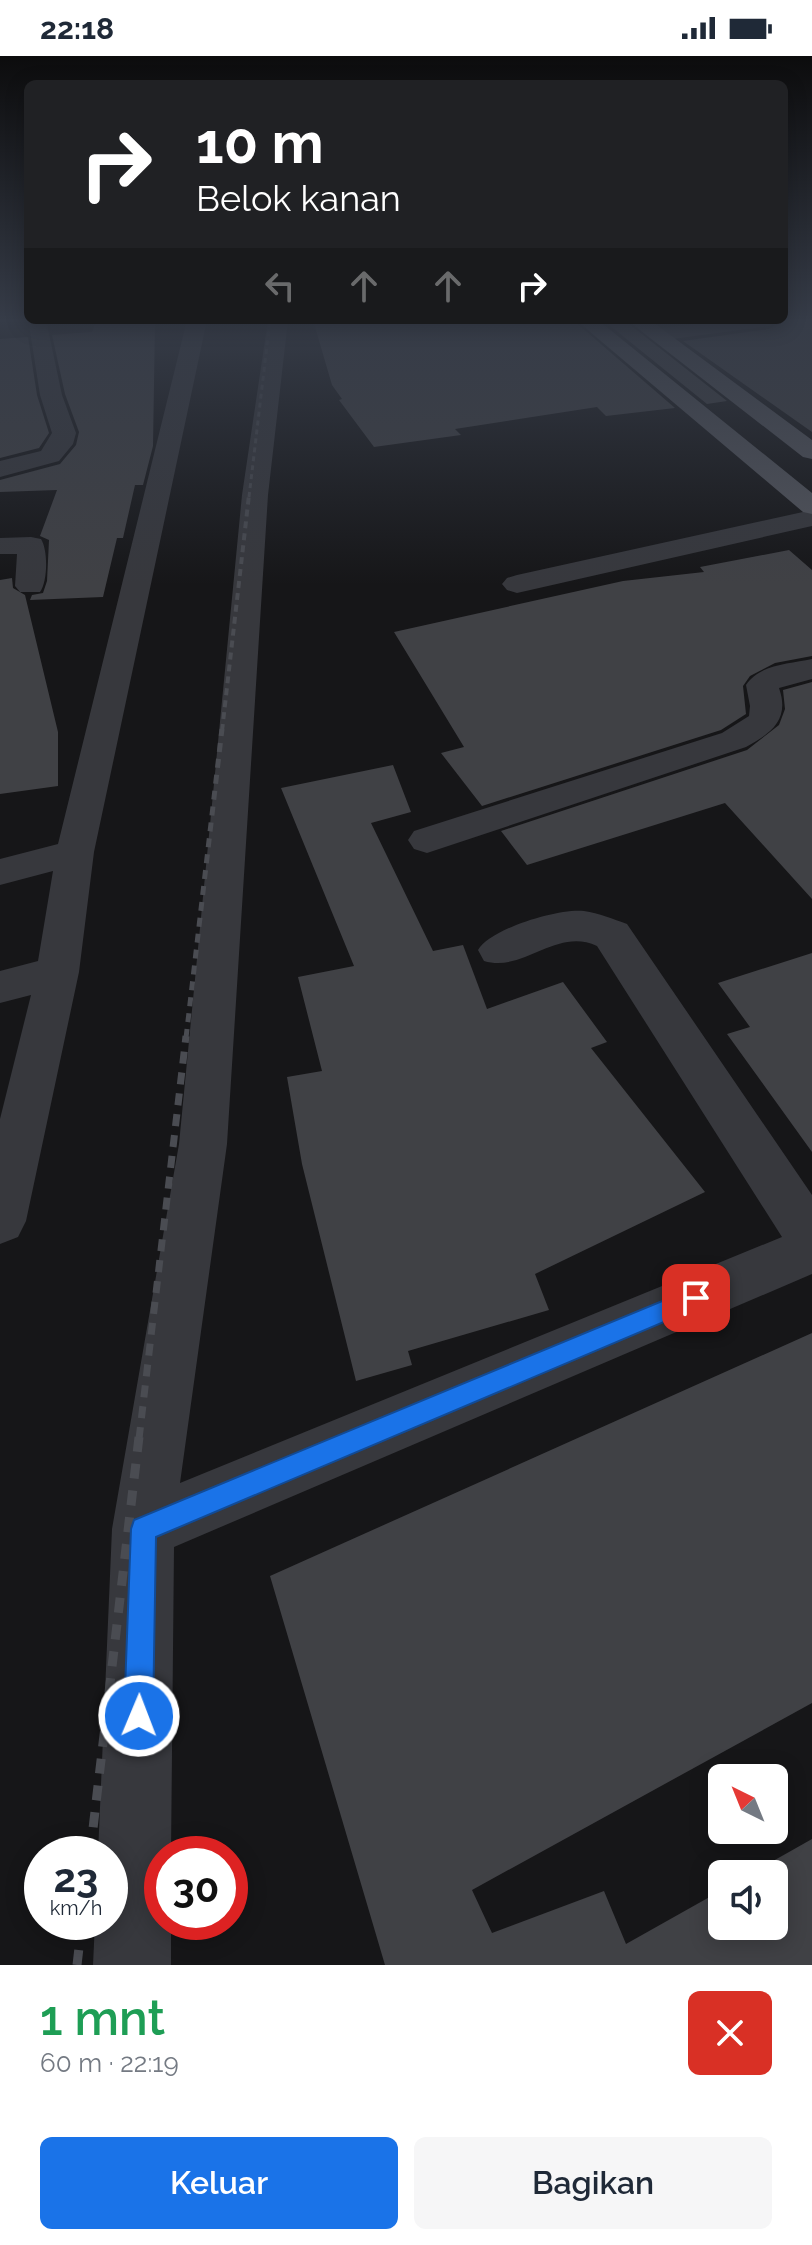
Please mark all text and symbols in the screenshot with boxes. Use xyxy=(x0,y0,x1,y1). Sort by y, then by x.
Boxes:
text: 22:18 xyxy=(40,11,114,46)
text: 10 m xyxy=(196,110,324,176)
icon: right xyxy=(64,112,168,216)
text: Belok kanan xyxy=(196,177,401,219)
icon: left xyxy=(258,264,302,308)
icon: ahead xyxy=(342,264,386,308)
icon: ahead xyxy=(426,264,470,308)
icon: right xyxy=(510,264,554,308)
pin xyxy=(662,1264,730,1332)
icon: arrive xyxy=(674,1276,718,1320)
position arrow xyxy=(97,1674,181,1758)
north arrow xyxy=(708,1764,788,1844)
map controls xyxy=(708,1764,788,1940)
speed limit sign: 30 xyxy=(144,1836,248,1940)
text: 23 xyxy=(54,1854,98,1901)
button: sound xyxy=(708,1860,788,1940)
text: km/h xyxy=(50,1896,102,1920)
text: 1 mnt xyxy=(40,1990,165,2046)
button: close xyxy=(688,1991,772,2075)
text: 60 m · 22:19 xyxy=(40,2048,179,2078)
button: Keluar xyxy=(40,2137,398,2229)
button: Bagikan xyxy=(414,2137,772,2229)

